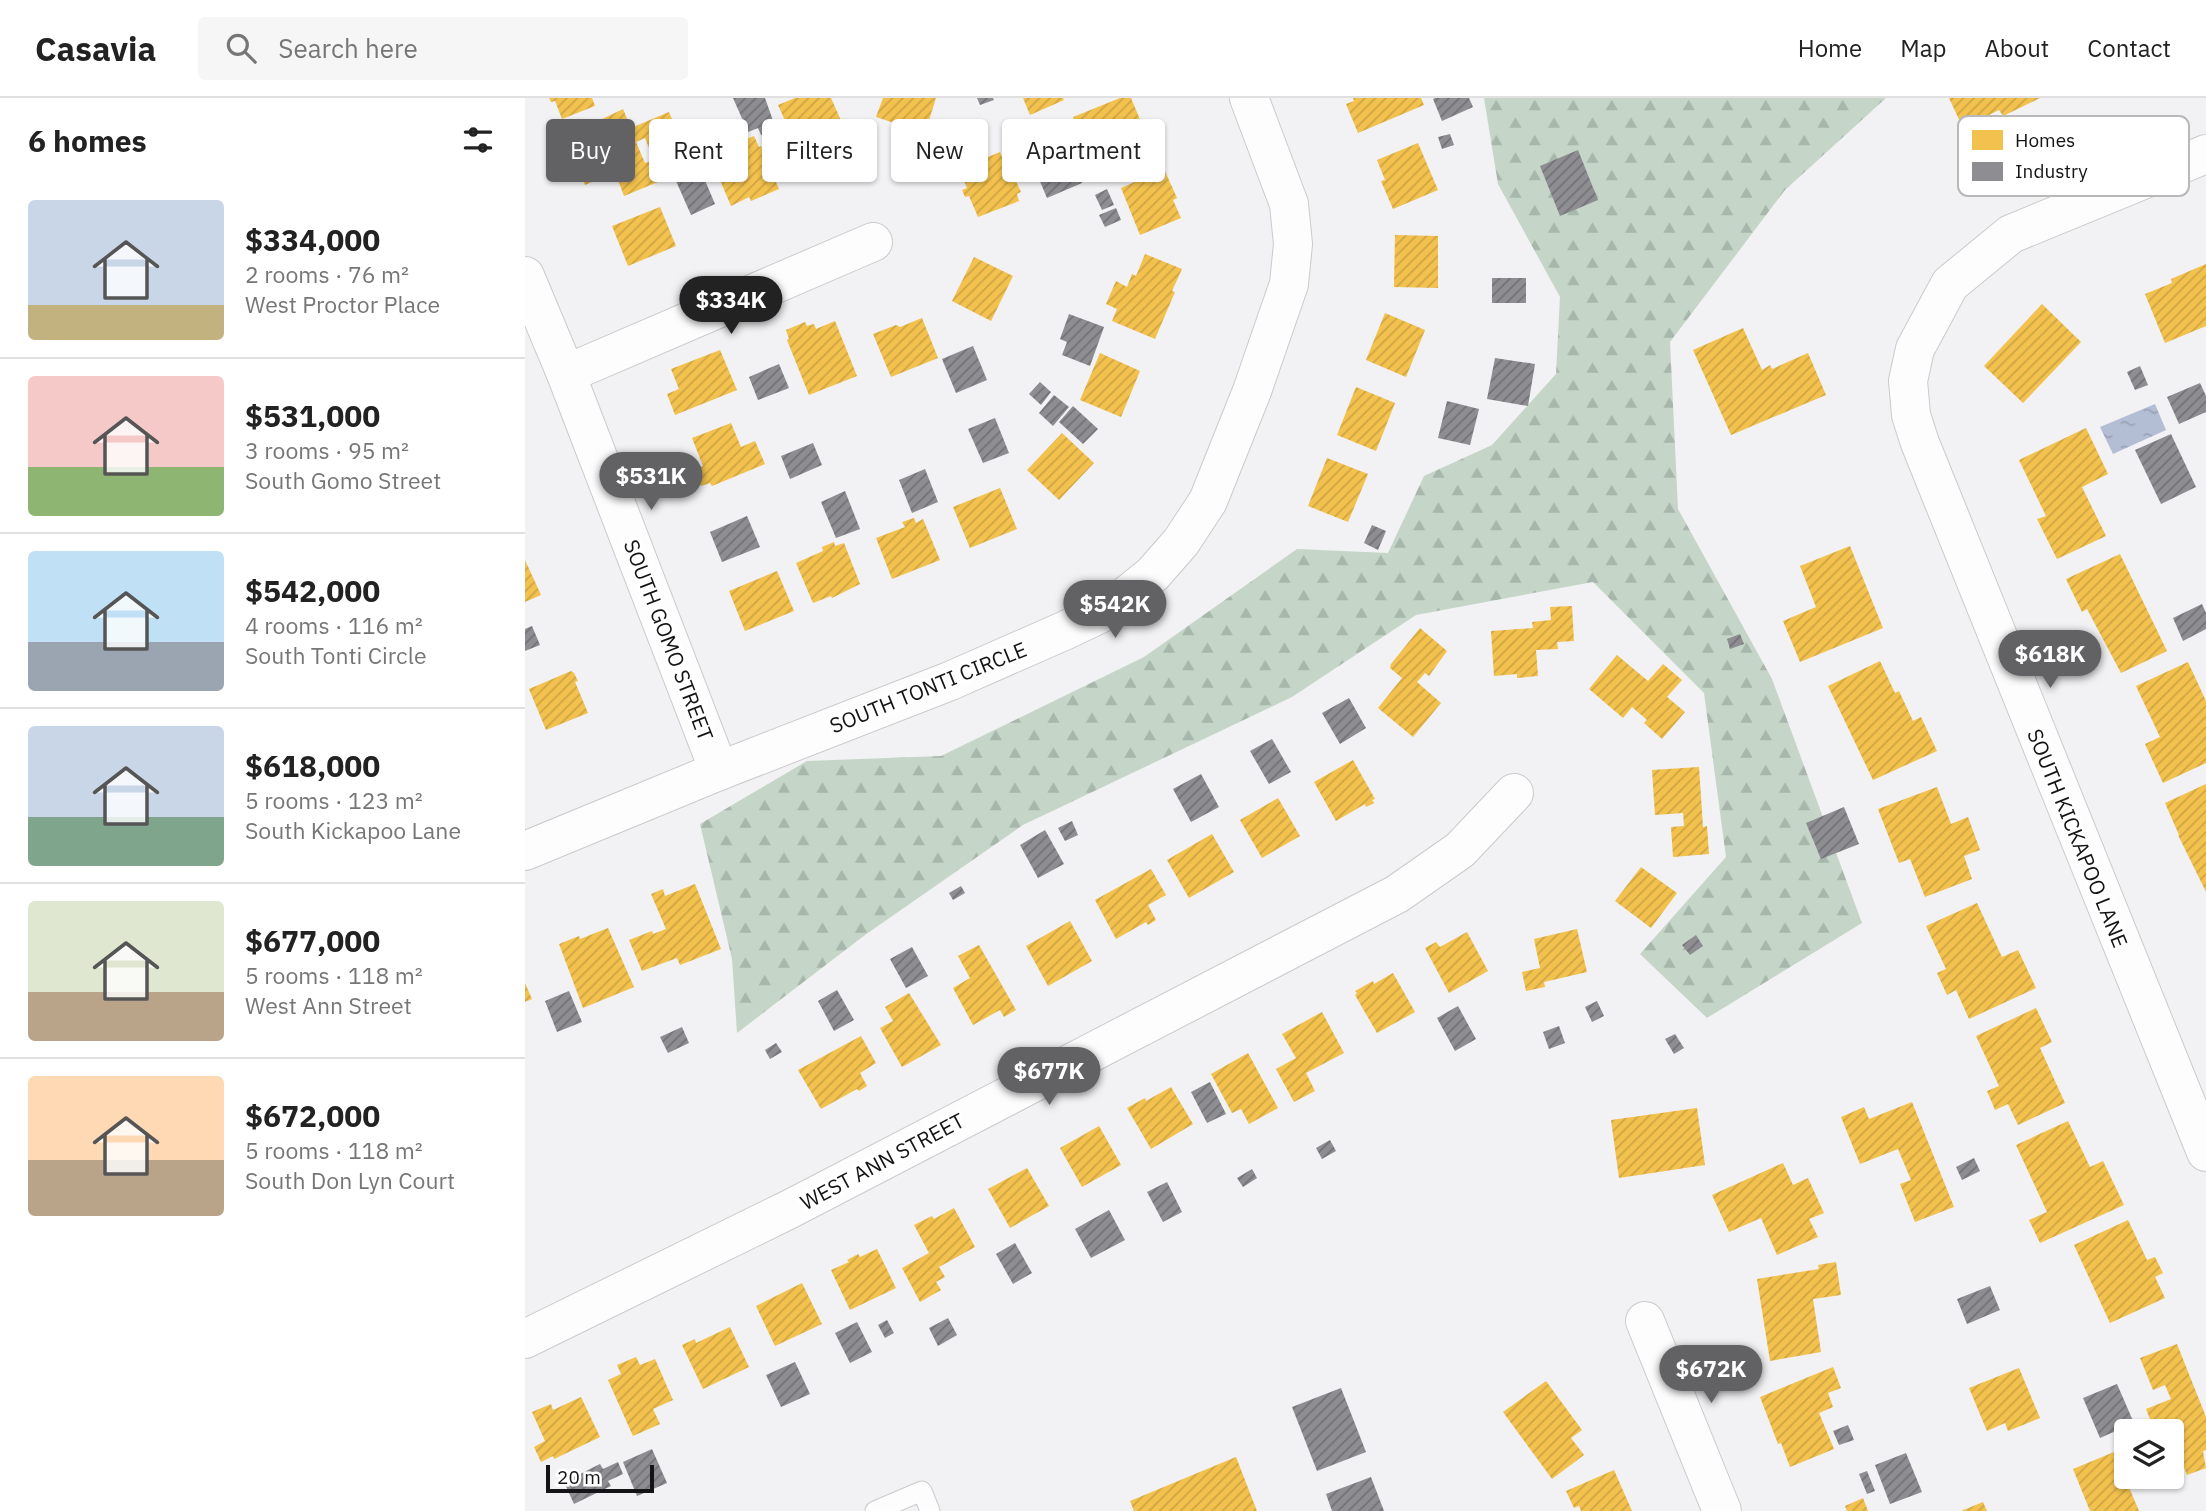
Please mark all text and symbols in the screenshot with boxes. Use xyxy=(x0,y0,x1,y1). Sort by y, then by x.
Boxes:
search box xyxy=(198,17,688,80)
text: Casavia xyxy=(35,27,156,70)
icon: search xyxy=(222,29,260,67)
text: Search here xyxy=(278,31,418,65)
text: Home xyxy=(1798,32,1862,64)
text: Map xyxy=(1900,32,1946,64)
text: About xyxy=(1984,32,2049,64)
text: Contact xyxy=(2087,32,2171,64)
legend xyxy=(1958,116,2189,196)
chip: Buy xyxy=(546,119,635,182)
chip: Rent xyxy=(649,119,748,182)
chip: Filters xyxy=(762,119,877,182)
chip: New xyxy=(891,119,988,182)
chip: Apartment xyxy=(1002,119,1165,182)
text: 6 homes xyxy=(28,121,147,160)
icon: filters xyxy=(459,121,497,159)
text: Homes xyxy=(2015,128,2075,152)
text: Industry xyxy=(2015,159,2088,183)
text: $334,000 xyxy=(245,220,380,259)
icon: home xyxy=(84,228,168,312)
text: 2 rooms · 76 m² xyxy=(245,259,409,289)
pin: $334K xyxy=(682,276,780,336)
text: $334K xyxy=(695,284,767,314)
text: West Proctor Place xyxy=(245,289,440,319)
text: $531,000 xyxy=(245,396,380,435)
icon: home xyxy=(84,404,168,488)
text: 3 rooms · 95 m² xyxy=(245,435,409,465)
pin: $531K xyxy=(602,452,700,512)
text: $531K xyxy=(615,460,687,490)
text: South Gomo Street xyxy=(245,465,441,495)
street label: SOUTH GOMO STREET xyxy=(618,535,720,745)
text: $542,000 xyxy=(245,571,380,610)
icon: home xyxy=(84,579,168,663)
pin: $542K xyxy=(1066,580,1164,640)
text: $542K xyxy=(1079,588,1151,618)
text: 4 rooms · 116 m² xyxy=(245,610,423,640)
pin: $618K xyxy=(2001,630,2099,690)
street label: SOUTH TONTI CIRCLE xyxy=(825,635,1031,739)
text: $618K xyxy=(2014,638,2086,668)
text: South Tonti Circle xyxy=(245,640,427,670)
street label: SOUTH KICKAPOO LANE xyxy=(2021,724,2135,952)
text: $618,000 xyxy=(245,746,380,785)
icon: home xyxy=(84,754,168,838)
text: 5 rooms · 123 m² xyxy=(245,785,423,815)
text: South Kickapoo Lane xyxy=(245,815,461,845)
text: $677,000 xyxy=(245,921,380,960)
icon: home xyxy=(84,929,168,1013)
text: 5 rooms · 118 m² xyxy=(245,960,423,990)
text: West Ann Street xyxy=(245,990,412,1020)
pin: $677K xyxy=(1000,1048,1098,1107)
text: $677K xyxy=(1013,1055,1085,1085)
text: $672,000 xyxy=(245,1096,380,1135)
icon: home xyxy=(84,1104,168,1188)
street label: WEST ANN STREET xyxy=(795,1106,969,1216)
text: 5 rooms · 118 m² xyxy=(245,1135,423,1165)
text: South Don Lyn Court xyxy=(245,1165,455,1195)
pin: $672K xyxy=(1662,1346,1760,1405)
text: $672K xyxy=(1675,1353,1747,1383)
map controls xyxy=(2114,1419,2184,1489)
button: layers xyxy=(2114,1419,2184,1489)
scale bar xyxy=(546,1462,655,1494)
text: 20 m xyxy=(557,1465,601,1489)

